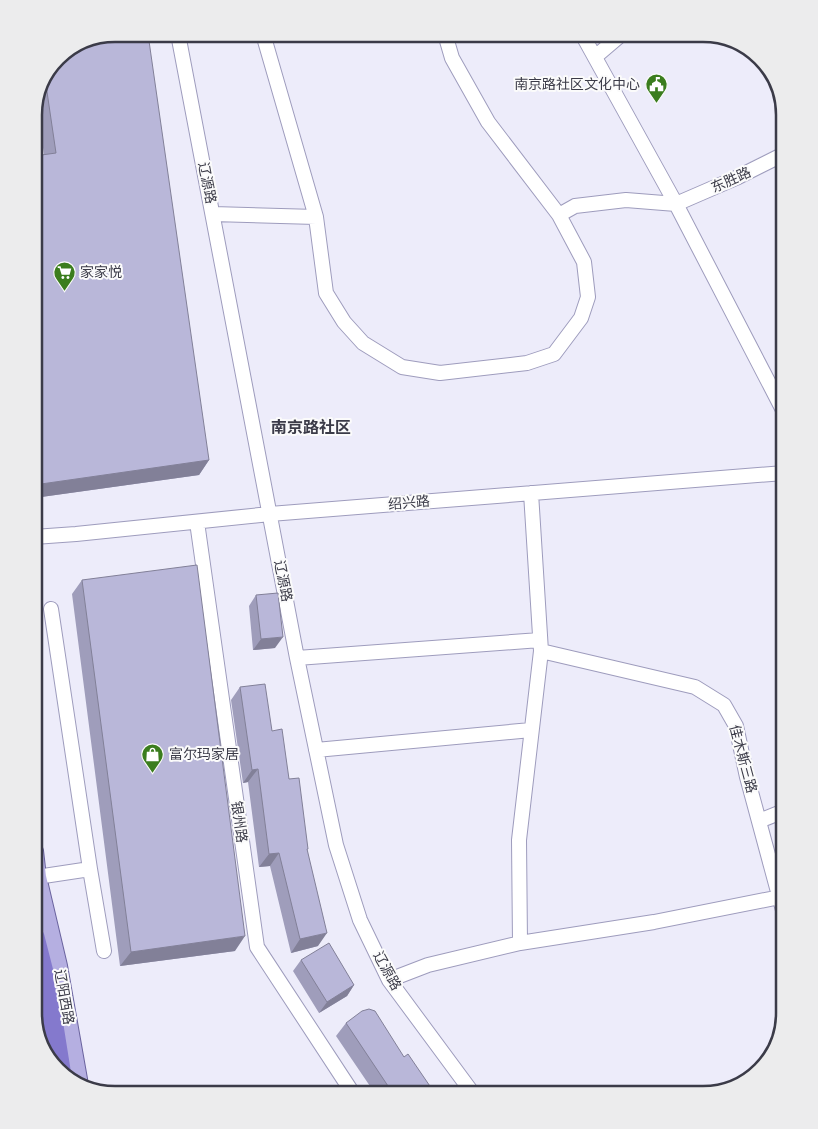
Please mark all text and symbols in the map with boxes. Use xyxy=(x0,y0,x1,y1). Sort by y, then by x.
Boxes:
public building icon: 南京路社区文化中心 xyxy=(644,72,668,103)
place label: 南京路社区文化中心 xyxy=(514,76,640,93)
street label: 辽源路 xyxy=(195,161,219,205)
street label: 东胜路 xyxy=(708,164,754,196)
supermarket icon: 家家悦 xyxy=(52,260,76,291)
place label: 家家悦 xyxy=(80,264,122,281)
district label: 南京路社区 xyxy=(271,418,351,438)
street label: 绍兴路 xyxy=(387,493,431,513)
street label: 辽源路 xyxy=(271,559,295,603)
street label: 佳木斯三路 xyxy=(726,723,760,795)
shop icon: 富尔玛家居 xyxy=(141,742,165,773)
place label: 富尔玛家居 xyxy=(169,746,239,763)
street label: 银州路 xyxy=(228,800,250,844)
street label: 辽源路 xyxy=(369,949,405,993)
street label: 辽阳西路 xyxy=(51,968,77,1026)

